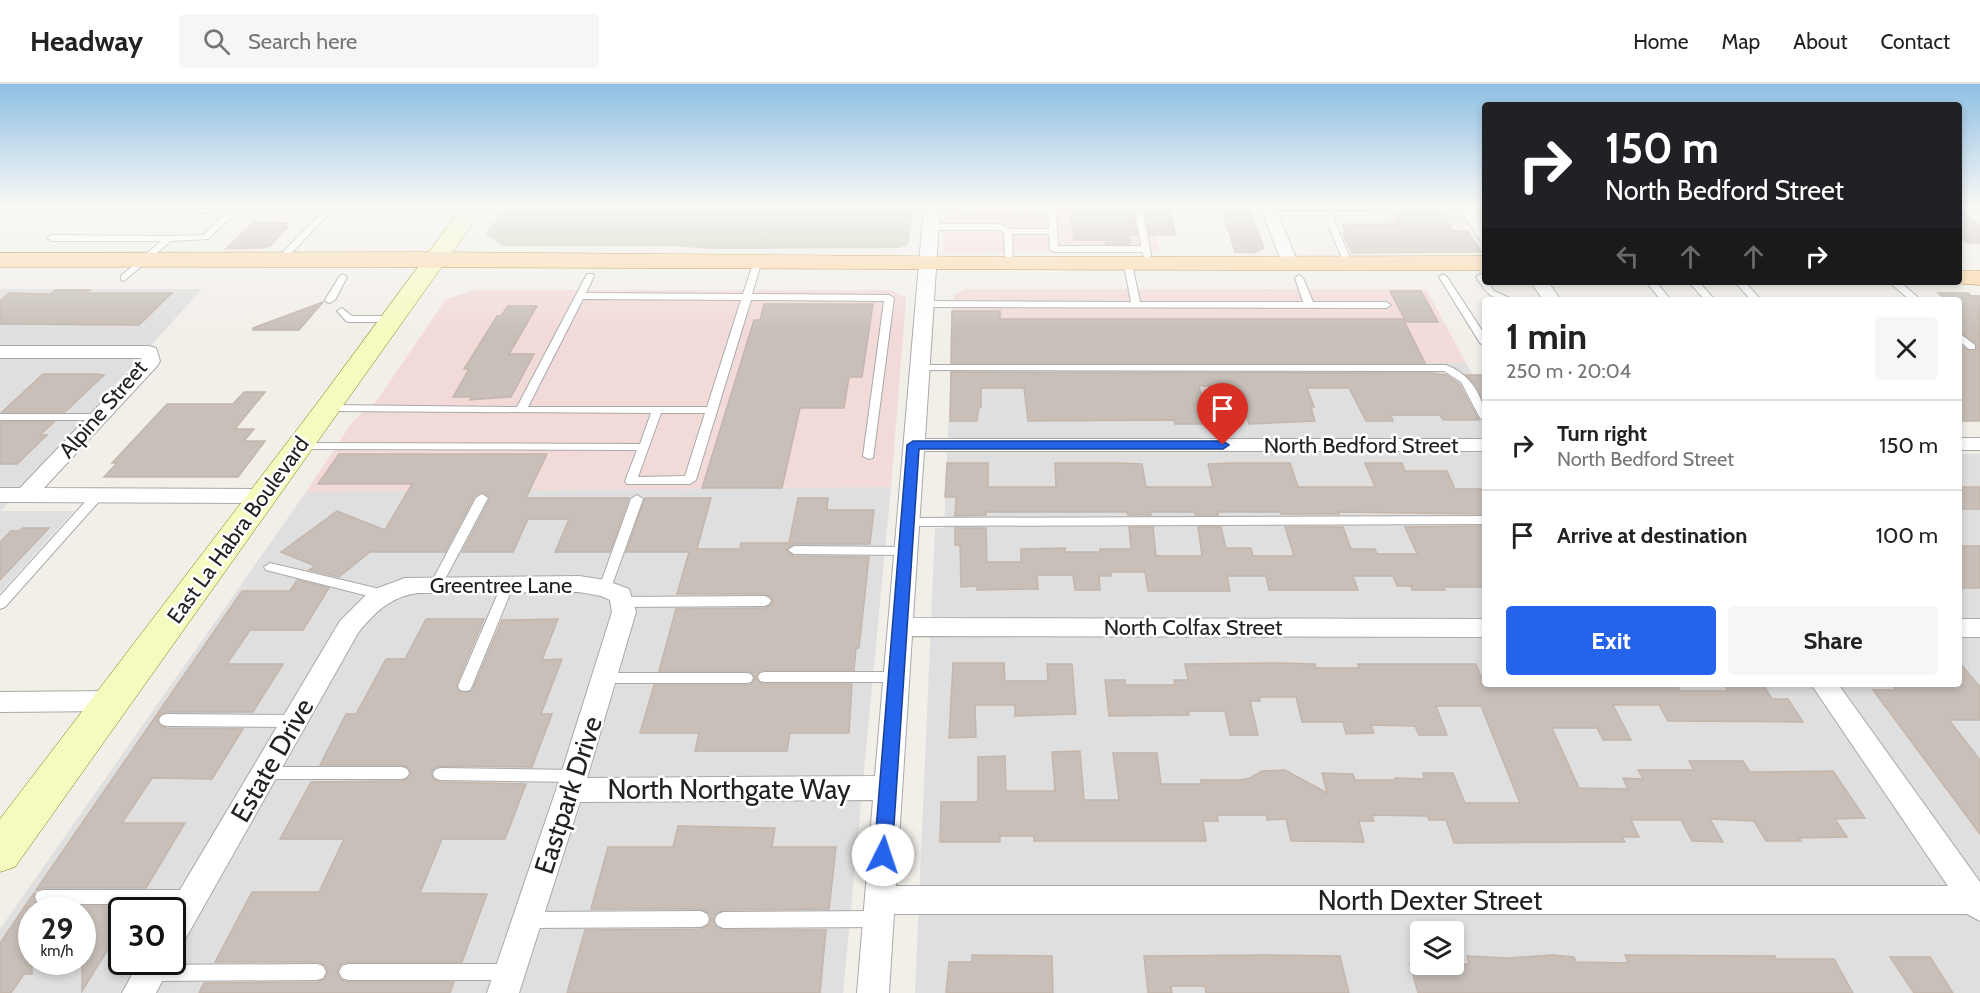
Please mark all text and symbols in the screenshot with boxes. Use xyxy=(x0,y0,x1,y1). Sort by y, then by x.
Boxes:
search box xyxy=(179,14,599,68)
text: Headway xyxy=(30,24,143,58)
icon: search xyxy=(200,25,233,58)
text: Search here xyxy=(248,28,357,55)
text: Home xyxy=(1633,29,1689,54)
text: Map xyxy=(1722,29,1760,54)
text: About xyxy=(1793,29,1847,54)
text: Contact xyxy=(1880,29,1950,54)
text: 150 m xyxy=(1605,122,1719,174)
icon: right xyxy=(1506,126,1584,204)
text: North Bedford Street xyxy=(1605,174,1844,207)
icon: left xyxy=(1611,240,1644,273)
icon: ahead xyxy=(1674,240,1707,273)
icon: ahead xyxy=(1737,240,1770,273)
icon: right xyxy=(1800,240,1833,273)
text: 1 min xyxy=(1506,314,1587,358)
button: close xyxy=(1875,317,1938,380)
street label: Alpine Street xyxy=(53,354,153,463)
text: 250 m · 20:04 xyxy=(1506,359,1631,383)
pin xyxy=(1197,383,1248,445)
icon: arrive xyxy=(1206,392,1239,425)
text: Turn right xyxy=(1557,420,1647,447)
icon: right xyxy=(1506,429,1539,462)
street label: East La Habra Boulevard xyxy=(161,431,315,629)
street label: North Bedford Street xyxy=(1264,432,1459,459)
text: 150 m xyxy=(1879,432,1938,459)
text: North Bedford Street xyxy=(1557,447,1734,471)
icon: arrive xyxy=(1506,519,1539,552)
text: Arrive at destination xyxy=(1557,522,1747,549)
text: 100 m xyxy=(1876,522,1938,549)
street label: Greentree Lane xyxy=(430,572,572,599)
button: Exit xyxy=(1506,606,1716,675)
button: Share xyxy=(1728,606,1938,675)
street label: North Colfax Street xyxy=(1104,614,1283,641)
street label: Estate Drive xyxy=(223,692,321,828)
street label: Eastpark Drive xyxy=(527,712,609,878)
street label: North Northgate Way xyxy=(607,773,851,806)
position arrow xyxy=(851,823,915,887)
street label: North Dexter Street xyxy=(1318,884,1542,917)
speed limit sign: 30 xyxy=(108,897,186,975)
text: 29 xyxy=(41,910,73,947)
map controls xyxy=(1410,921,1464,975)
button: layers xyxy=(1410,921,1464,975)
text: km/h xyxy=(41,942,73,960)

